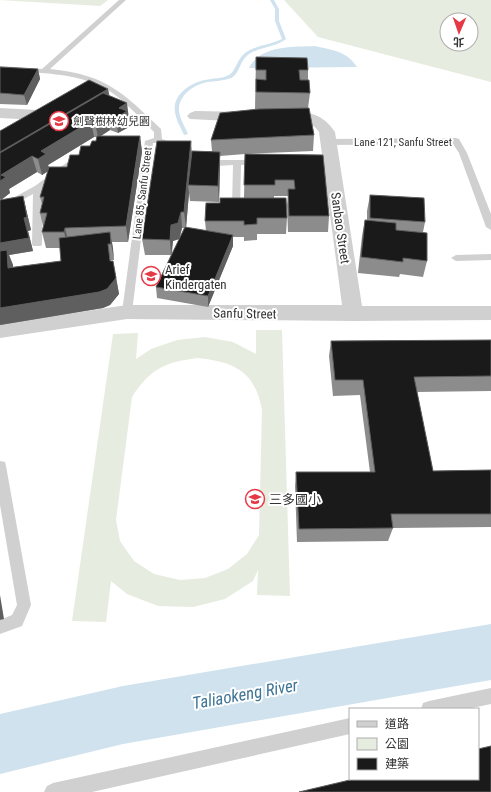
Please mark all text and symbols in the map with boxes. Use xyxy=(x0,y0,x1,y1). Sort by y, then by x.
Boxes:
north arrow xyxy=(439,12,479,52)
text: 北 xyxy=(453,35,464,48)
school or university icon: 劍聲樹林幼兒園 xyxy=(48,110,70,132)
place label: 劍聲樹林幼兒園 xyxy=(73,115,150,128)
street label: Lane 121, Sanfu Street xyxy=(354,136,452,149)
street label: Lane 85, Sanfu Street xyxy=(130,146,155,240)
street label: Sanbao Street xyxy=(328,191,353,265)
place label: Arief Kindergaten xyxy=(165,262,227,292)
school or university icon: Arief Kindergaten xyxy=(140,265,162,287)
street label: Sanfu Street xyxy=(213,305,277,322)
school or university icon: 三多國小 xyxy=(244,488,266,510)
place label: 三多國小 xyxy=(269,492,321,507)
water label: Taliaokeng River xyxy=(191,675,300,713)
legend xyxy=(349,708,479,780)
text: 道路 xyxy=(385,717,409,731)
text: 公園 xyxy=(385,737,409,751)
text: 建築 xyxy=(385,757,409,771)

